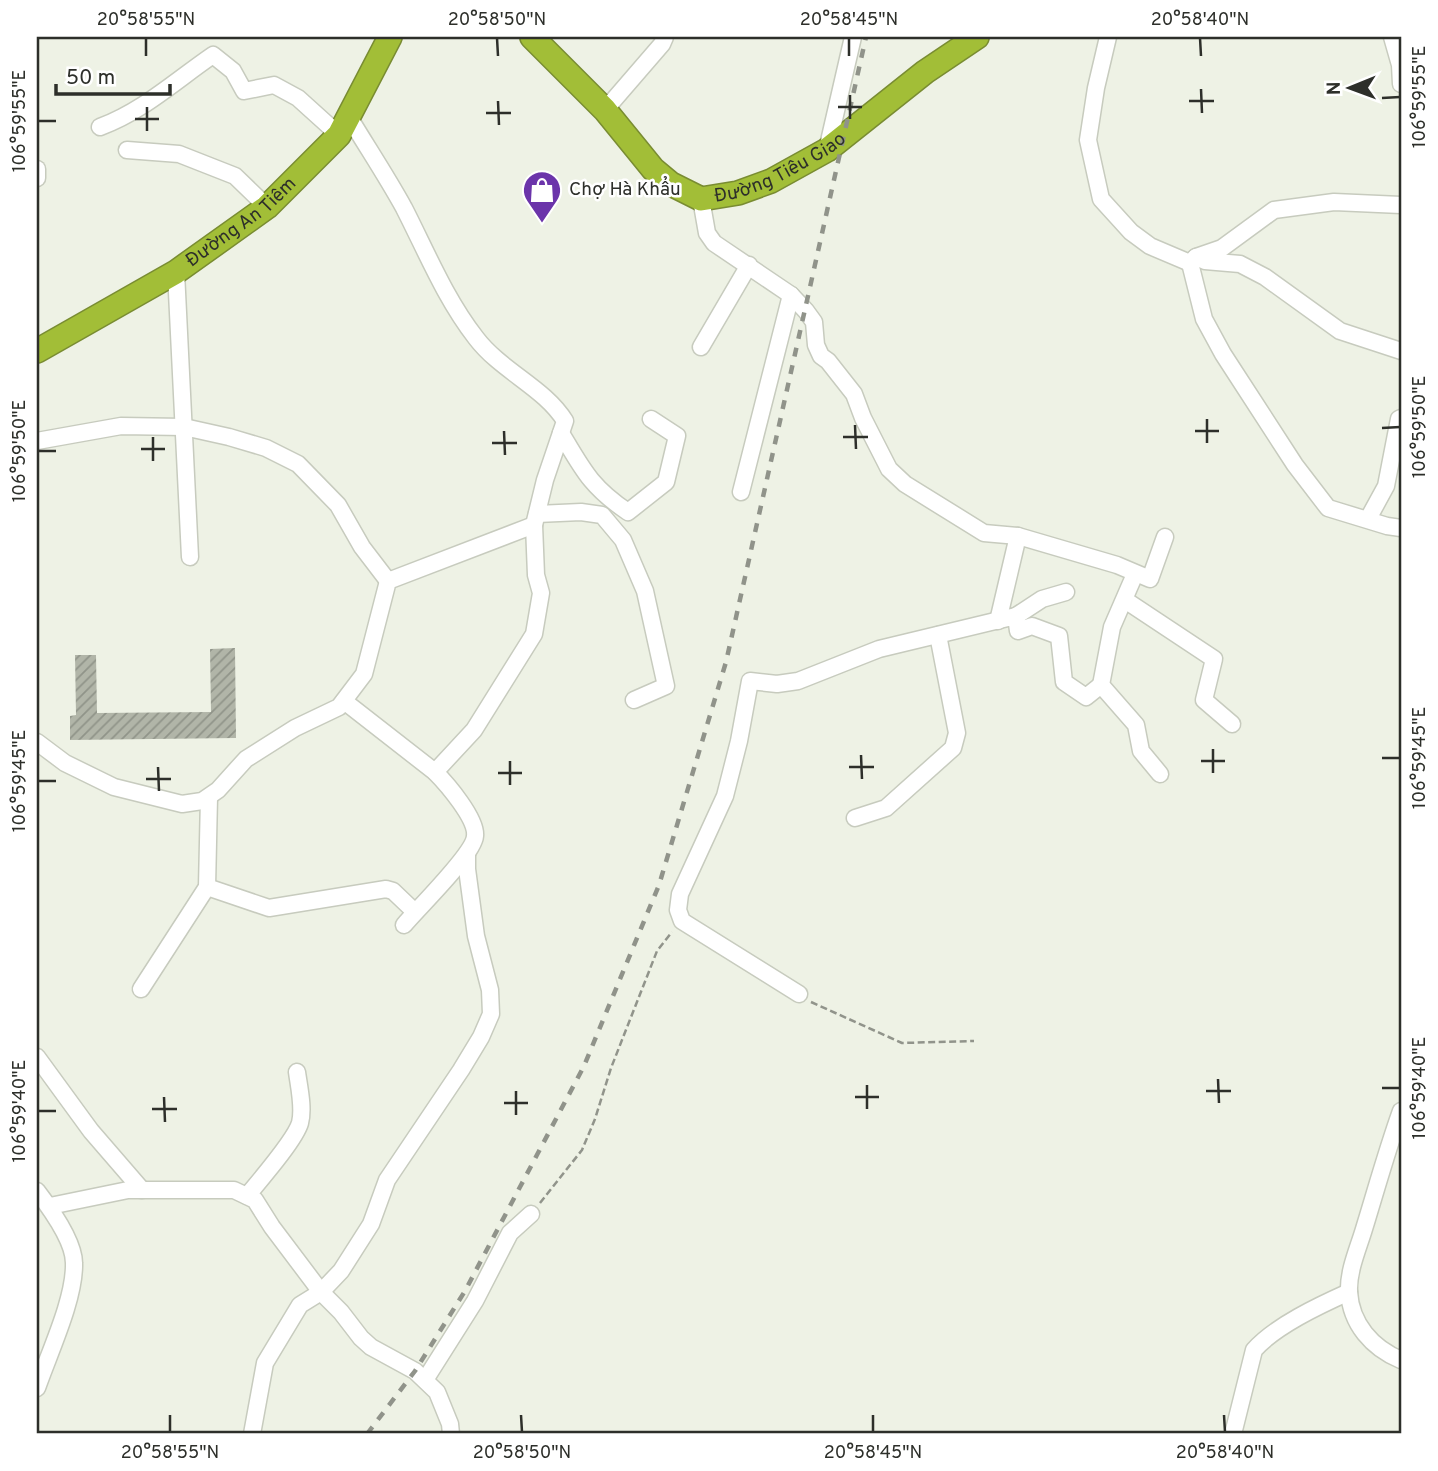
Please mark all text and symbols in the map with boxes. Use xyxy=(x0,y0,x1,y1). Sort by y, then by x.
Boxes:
text: 20°58'55"N xyxy=(97,9,195,32)
text: 20°58'50"N xyxy=(448,9,546,32)
text: 20°58'45"N xyxy=(800,9,898,32)
text: 20°58'40"N xyxy=(1151,9,1249,32)
text: 106°59'55"E xyxy=(1409,46,1432,148)
scale bar xyxy=(56,52,170,96)
north arrow xyxy=(1316,52,1386,122)
text: 50 m xyxy=(66,65,115,92)
text: 106°59'55"E xyxy=(9,70,32,172)
text: N xyxy=(1323,81,1347,95)
street label: Đường Tiêu Giao xyxy=(712,127,851,209)
shop icon: Chợ Hà Khẩu xyxy=(521,169,563,224)
street label: Đường An Tiêm xyxy=(181,172,302,273)
place label: Chợ Hà Khẩu xyxy=(569,175,681,202)
text: 106°59'50"E xyxy=(1409,376,1432,478)
text: 106°59'50"E xyxy=(9,400,32,502)
text: 106°59'45"E xyxy=(1409,707,1432,809)
text: 106°59'45"E xyxy=(9,730,32,832)
text: 106°59'40"E xyxy=(1409,1037,1432,1139)
text: 106°59'40"E xyxy=(9,1060,32,1162)
text: 20°58'55"N xyxy=(121,1442,219,1465)
text: 20°58'50"N xyxy=(473,1442,571,1465)
text: 20°58'45"N xyxy=(824,1442,922,1465)
text: 20°58'40"N xyxy=(1176,1442,1274,1465)

